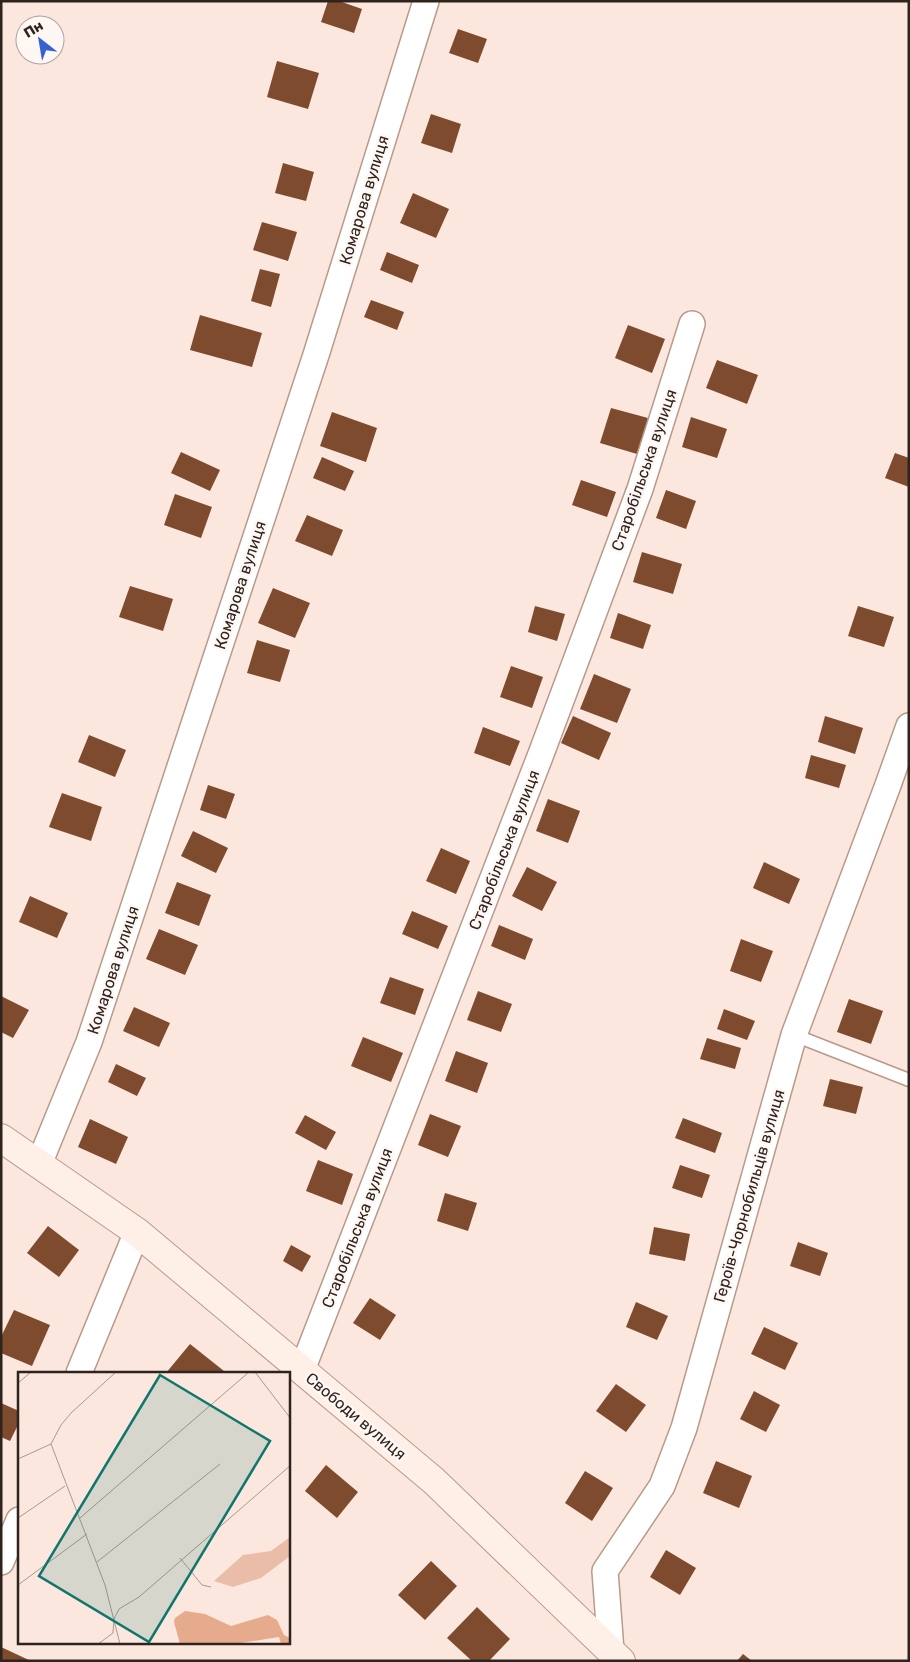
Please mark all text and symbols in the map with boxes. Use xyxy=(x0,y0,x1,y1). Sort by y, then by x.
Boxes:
north arrow xyxy=(15,15,65,65)
text: Пн xyxy=(21,17,46,42)
street label: Комарова вулиця xyxy=(335,133,393,267)
street label: Старобільська вулиця xyxy=(607,387,681,553)
street label: Комарова вулиця xyxy=(210,518,270,652)
street label: Старобільська вулиця xyxy=(465,767,543,933)
street label: Комарова вулиця xyxy=(83,903,143,1037)
street label: Героїв-Чорнобильців вулиця xyxy=(709,1087,789,1305)
street label: Старобільська вулиця xyxy=(318,1145,396,1311)
street label: Свободи вулиця xyxy=(302,1368,410,1464)
inset map xyxy=(18,1372,290,1644)

